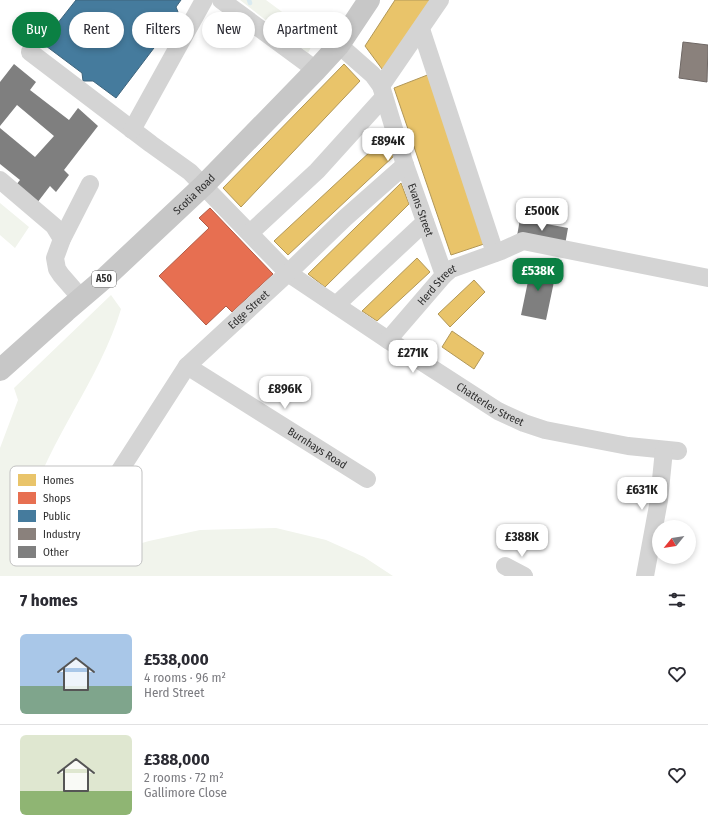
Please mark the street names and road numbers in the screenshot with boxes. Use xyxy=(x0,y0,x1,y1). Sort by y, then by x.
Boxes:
street label: Scotia Road xyxy=(170,171,218,217)
street label: Evans Street xyxy=(406,182,436,238)
street label: Herd Street xyxy=(415,261,458,308)
road number: A50 xyxy=(92,271,116,287)
street label: Edge Street xyxy=(225,287,272,332)
street label: Chatterley Street xyxy=(454,380,526,429)
street label: Burnhays Road xyxy=(285,424,349,471)

